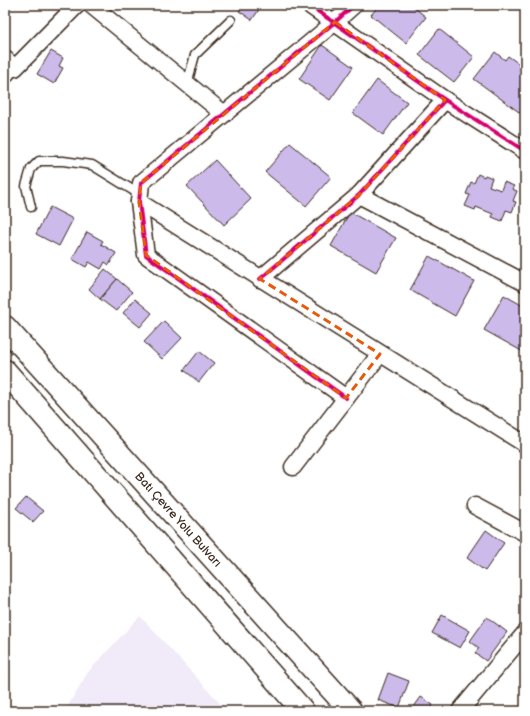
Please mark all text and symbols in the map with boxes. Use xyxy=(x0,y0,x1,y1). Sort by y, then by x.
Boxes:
street label: Batı Çevre Yolu Bulvarı xyxy=(131,469,225,570)

